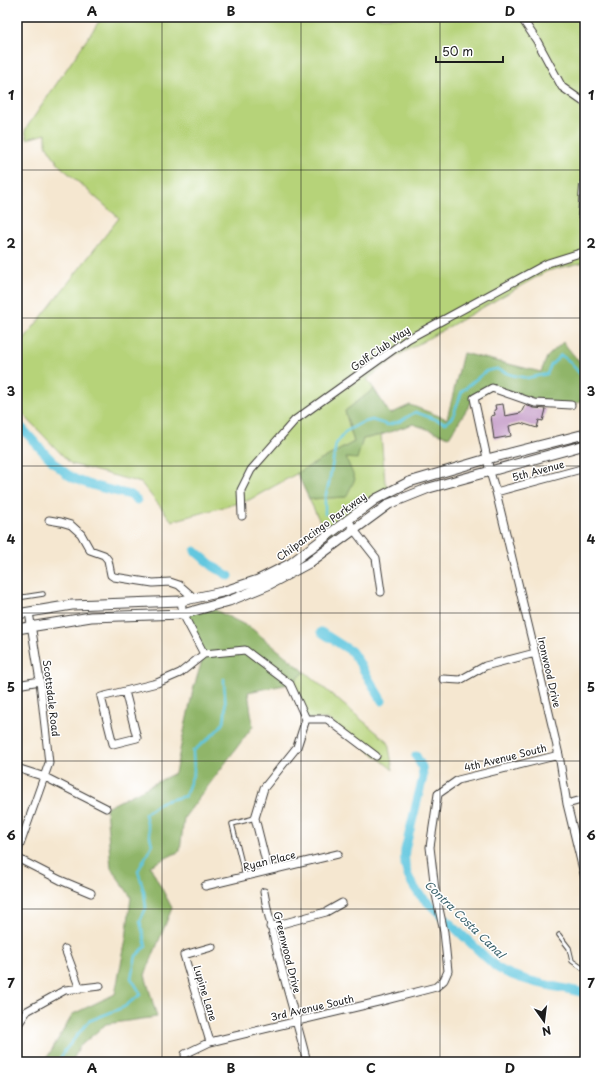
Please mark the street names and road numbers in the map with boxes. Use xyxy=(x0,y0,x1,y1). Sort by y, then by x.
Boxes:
street label: Golf Club Way xyxy=(347,322,413,374)
street label: 5th Avenue xyxy=(510,456,566,484)
street label: Chilpancingo Parkway xyxy=(273,488,370,565)
street label: Ironwood Drive xyxy=(535,635,565,709)
street label: Scottsdale Road xyxy=(40,659,64,737)
street label: 4th Avenue South xyxy=(462,739,548,774)
street label: Ryan Place xyxy=(241,846,297,875)
street label: Greenwood Drive xyxy=(271,910,305,994)
street label: Lupine Lane xyxy=(190,963,222,1023)
street label: 3rd Avenue South xyxy=(269,990,355,1024)

